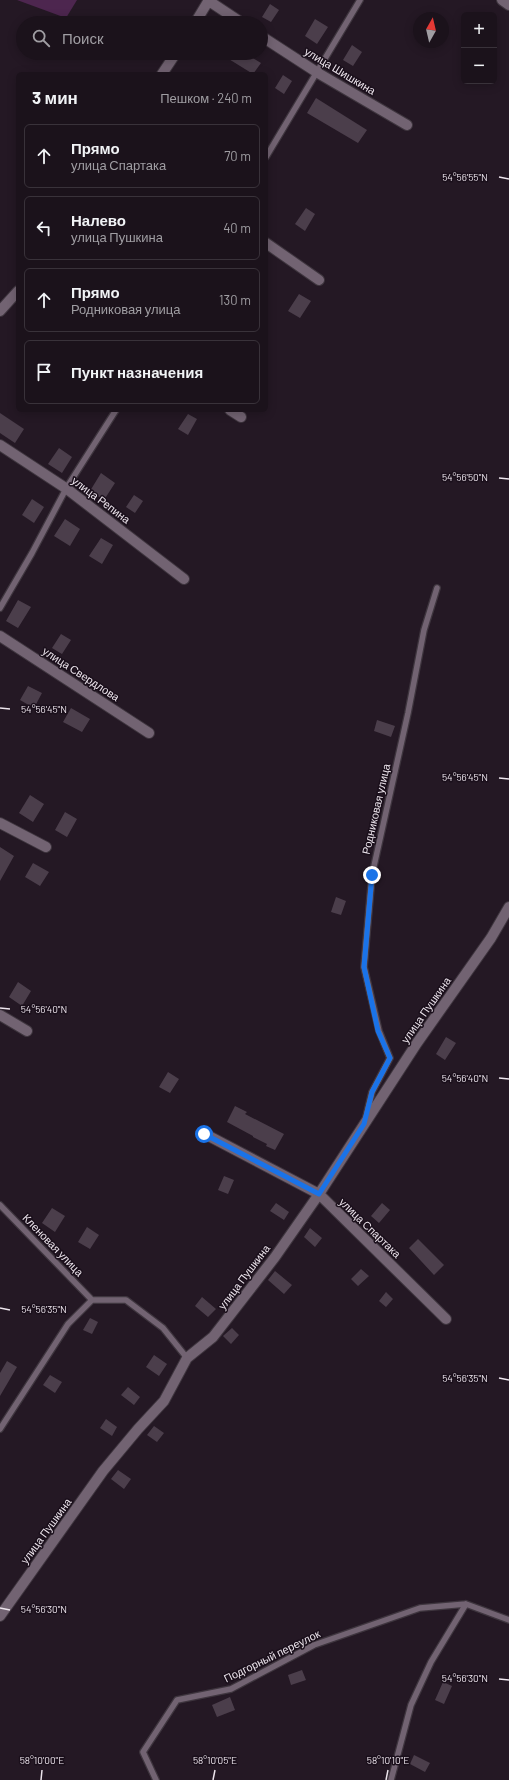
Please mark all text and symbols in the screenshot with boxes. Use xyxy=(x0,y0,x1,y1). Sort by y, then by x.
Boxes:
north arrow xyxy=(413,12,449,48)
map controls xyxy=(461,12,497,84)
button: + xyxy=(461,12,497,48)
search box xyxy=(16,16,268,60)
icon: search xyxy=(30,27,52,49)
text: Поиск xyxy=(62,29,104,47)
street label: улица Шишкина xyxy=(302,44,379,97)
button: − xyxy=(461,48,497,84)
text: 3 мин xyxy=(32,87,78,107)
text: Пешком · 240 m xyxy=(160,90,252,106)
text: Прямо xyxy=(71,139,120,157)
icon: ahead xyxy=(33,145,55,167)
text: 70 m xyxy=(224,148,251,164)
text: улица Спартака xyxy=(71,157,166,173)
text: 54°56'55"N xyxy=(442,171,488,183)
text: Налево xyxy=(71,211,126,229)
icon: left xyxy=(33,217,55,239)
text: 40 m xyxy=(223,220,251,236)
text: улица Пушкина xyxy=(71,229,163,245)
text: Прямо xyxy=(71,283,120,301)
icon: ahead xyxy=(33,289,55,311)
text: 130 m xyxy=(219,292,251,308)
text: Родниковая улица xyxy=(71,301,181,317)
icon: arrive xyxy=(33,361,55,383)
text: Пункт назначения xyxy=(71,363,203,381)
text: 54°56'50"N xyxy=(442,471,488,483)
street label: улица Репина xyxy=(70,473,134,526)
street label: улица Свердлова xyxy=(40,644,123,704)
text: 54°56'45"N xyxy=(21,703,67,715)
street label: Родниковая улица xyxy=(359,761,392,855)
text: 54°56'45"N xyxy=(442,771,488,783)
route end xyxy=(363,866,381,884)
street label: улица Пушкина xyxy=(398,973,454,1045)
text: 54°56'40"N xyxy=(21,1003,67,1015)
text: 54°56'40"N xyxy=(442,1072,488,1084)
route start xyxy=(195,1125,213,1143)
street label: улица Спартака xyxy=(337,1195,404,1261)
street label: Кленовая улица xyxy=(20,1211,87,1279)
street label: улица Пушкина xyxy=(215,1241,273,1312)
text: 54°56'35"N xyxy=(21,1303,67,1315)
text: 54°56'35"N xyxy=(442,1372,488,1384)
street label: улица Пушкина xyxy=(17,1495,74,1566)
text: 54°56'30"N xyxy=(21,1603,67,1615)
street label: Подгорный переулок xyxy=(222,1627,322,1685)
text: 54°56'30"N xyxy=(442,1672,488,1684)
text: 58°10'00"E xyxy=(20,1754,64,1766)
text: 58°10'05"E xyxy=(193,1754,237,1766)
text: 58°10'10"E xyxy=(367,1754,409,1766)

